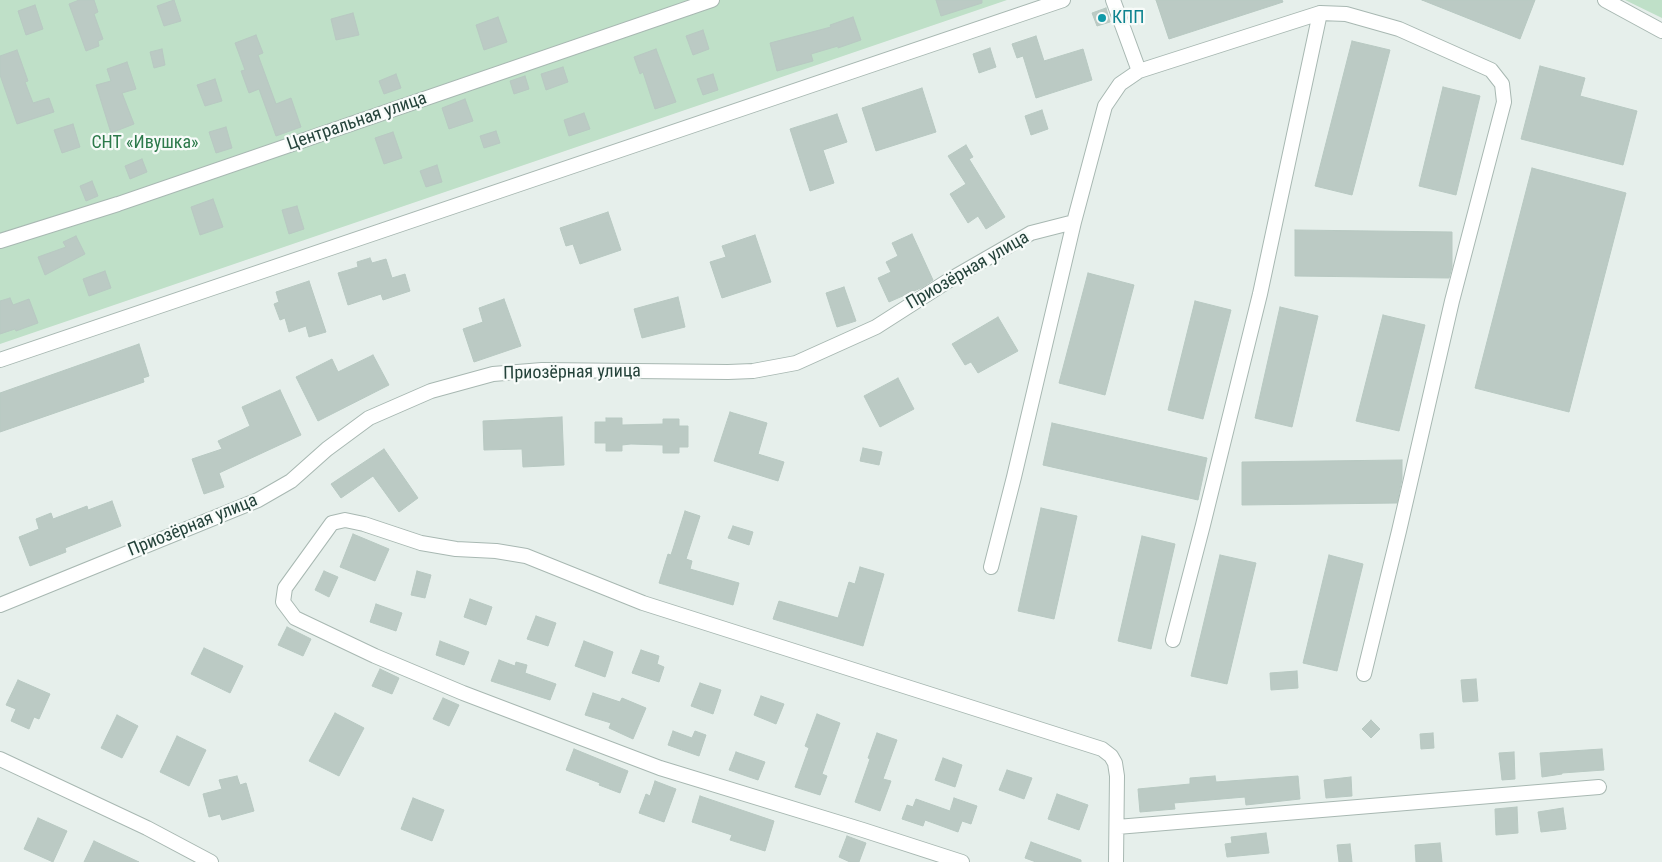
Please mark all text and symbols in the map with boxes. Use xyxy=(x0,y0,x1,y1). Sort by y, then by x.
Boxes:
place label: КПП xyxy=(1112,7,1144,29)
marker: КПП xyxy=(1096,12,1108,24)
street label: Центральная улица xyxy=(284,88,430,156)
park label: СНТ «Ивушка» xyxy=(91,132,199,154)
street label: Приозёрная улица xyxy=(903,227,1033,315)
street label: Приозёрная улица xyxy=(503,361,641,385)
street label: Приозёрная улица xyxy=(125,490,261,562)

